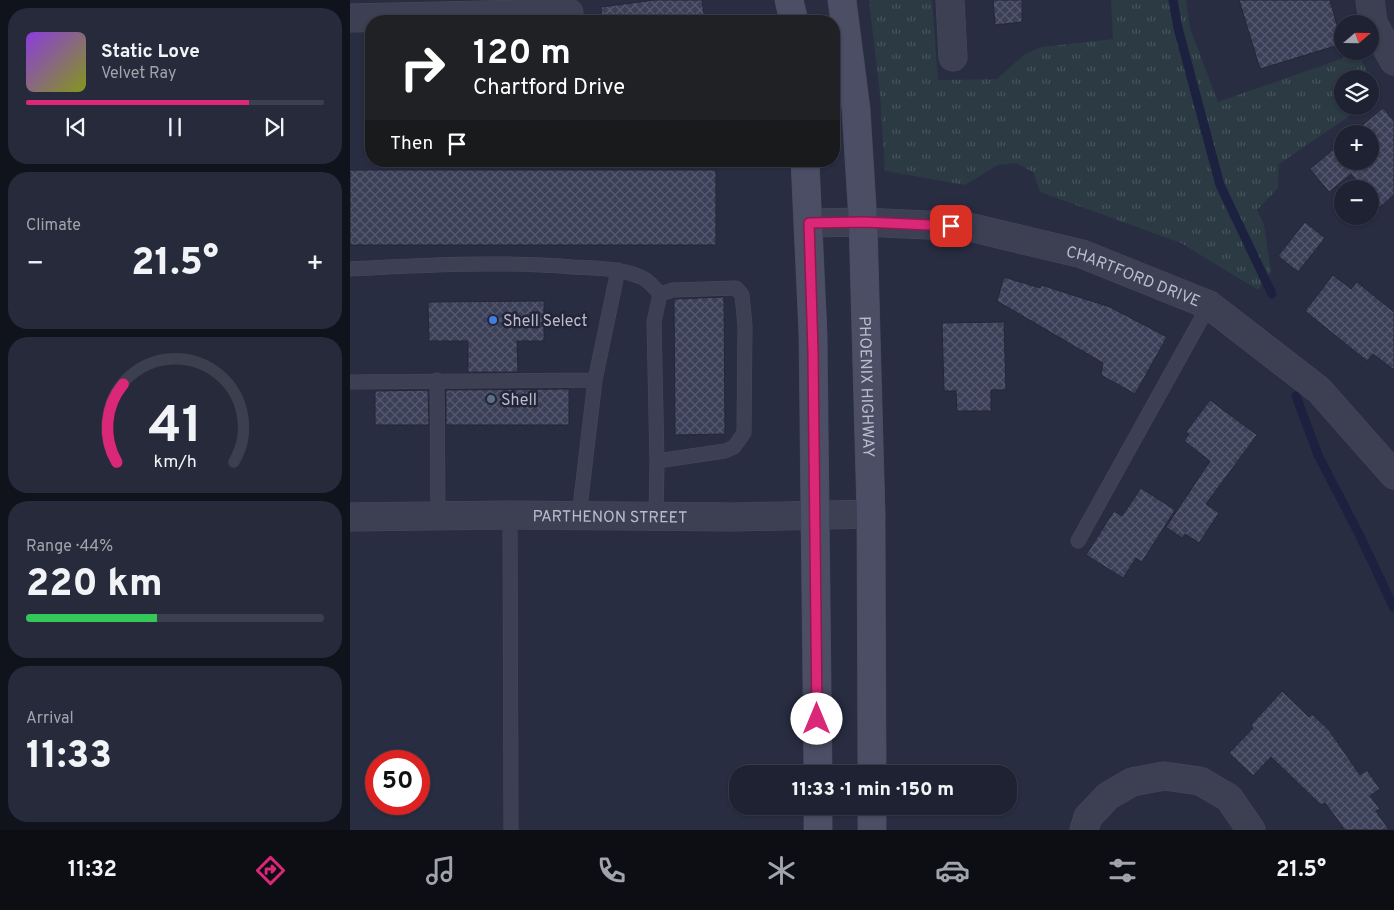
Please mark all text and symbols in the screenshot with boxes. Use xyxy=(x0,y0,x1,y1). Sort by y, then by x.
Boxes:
north arrow xyxy=(1334,15,1379,60)
map controls xyxy=(1334,15,1379,225)
text: 120 m xyxy=(473,32,571,76)
icon: right xyxy=(390,35,455,100)
text: Static Love xyxy=(101,40,200,64)
text: Velvet Ray xyxy=(101,64,176,84)
button: layers xyxy=(1334,70,1379,115)
text: Chartford Drive xyxy=(473,75,625,102)
icon: previous xyxy=(62,113,90,141)
icon: pause xyxy=(161,113,189,141)
icon: next xyxy=(260,113,288,141)
button: + xyxy=(1334,125,1379,170)
icon: arrive xyxy=(443,130,471,158)
text: Then xyxy=(390,132,433,156)
button: − xyxy=(1334,180,1379,225)
pin xyxy=(930,205,972,247)
icon: arrive xyxy=(937,212,965,240)
text: Climate xyxy=(26,216,81,236)
text: 21.5° xyxy=(131,240,219,289)
street label: CHARTFORD DRIVE xyxy=(1064,243,1203,313)
text: − xyxy=(26,247,44,283)
text: + xyxy=(306,247,324,283)
place label: Shell Select xyxy=(503,312,587,332)
marker: Shell Select xyxy=(487,314,499,326)
street label: PHOENIX HIGHWAY xyxy=(854,316,877,458)
place label: Shell xyxy=(501,391,537,411)
marker: Shell xyxy=(485,393,497,405)
text: 41 xyxy=(148,395,202,461)
text: km/h xyxy=(153,451,197,474)
street label: PARTHENON STREET xyxy=(532,507,687,529)
text: Range · 44% xyxy=(26,537,113,557)
text: 220 km xyxy=(26,561,163,610)
position arrow xyxy=(790,692,842,744)
text: Arrival xyxy=(26,709,74,729)
text: 11:33 xyxy=(26,733,112,782)
speed limit sign: 50 xyxy=(365,750,430,815)
text: 11:33 · 1 min · 150 m xyxy=(792,778,954,802)
icon: directions xyxy=(253,853,288,888)
icon: music xyxy=(423,853,458,888)
icon: phone xyxy=(594,853,629,888)
icon: climate xyxy=(764,853,799,888)
icon: car xyxy=(935,853,970,888)
icon: filters xyxy=(1105,853,1140,888)
text: 11:32 xyxy=(68,857,117,884)
text: 21.5° xyxy=(1276,857,1326,884)

